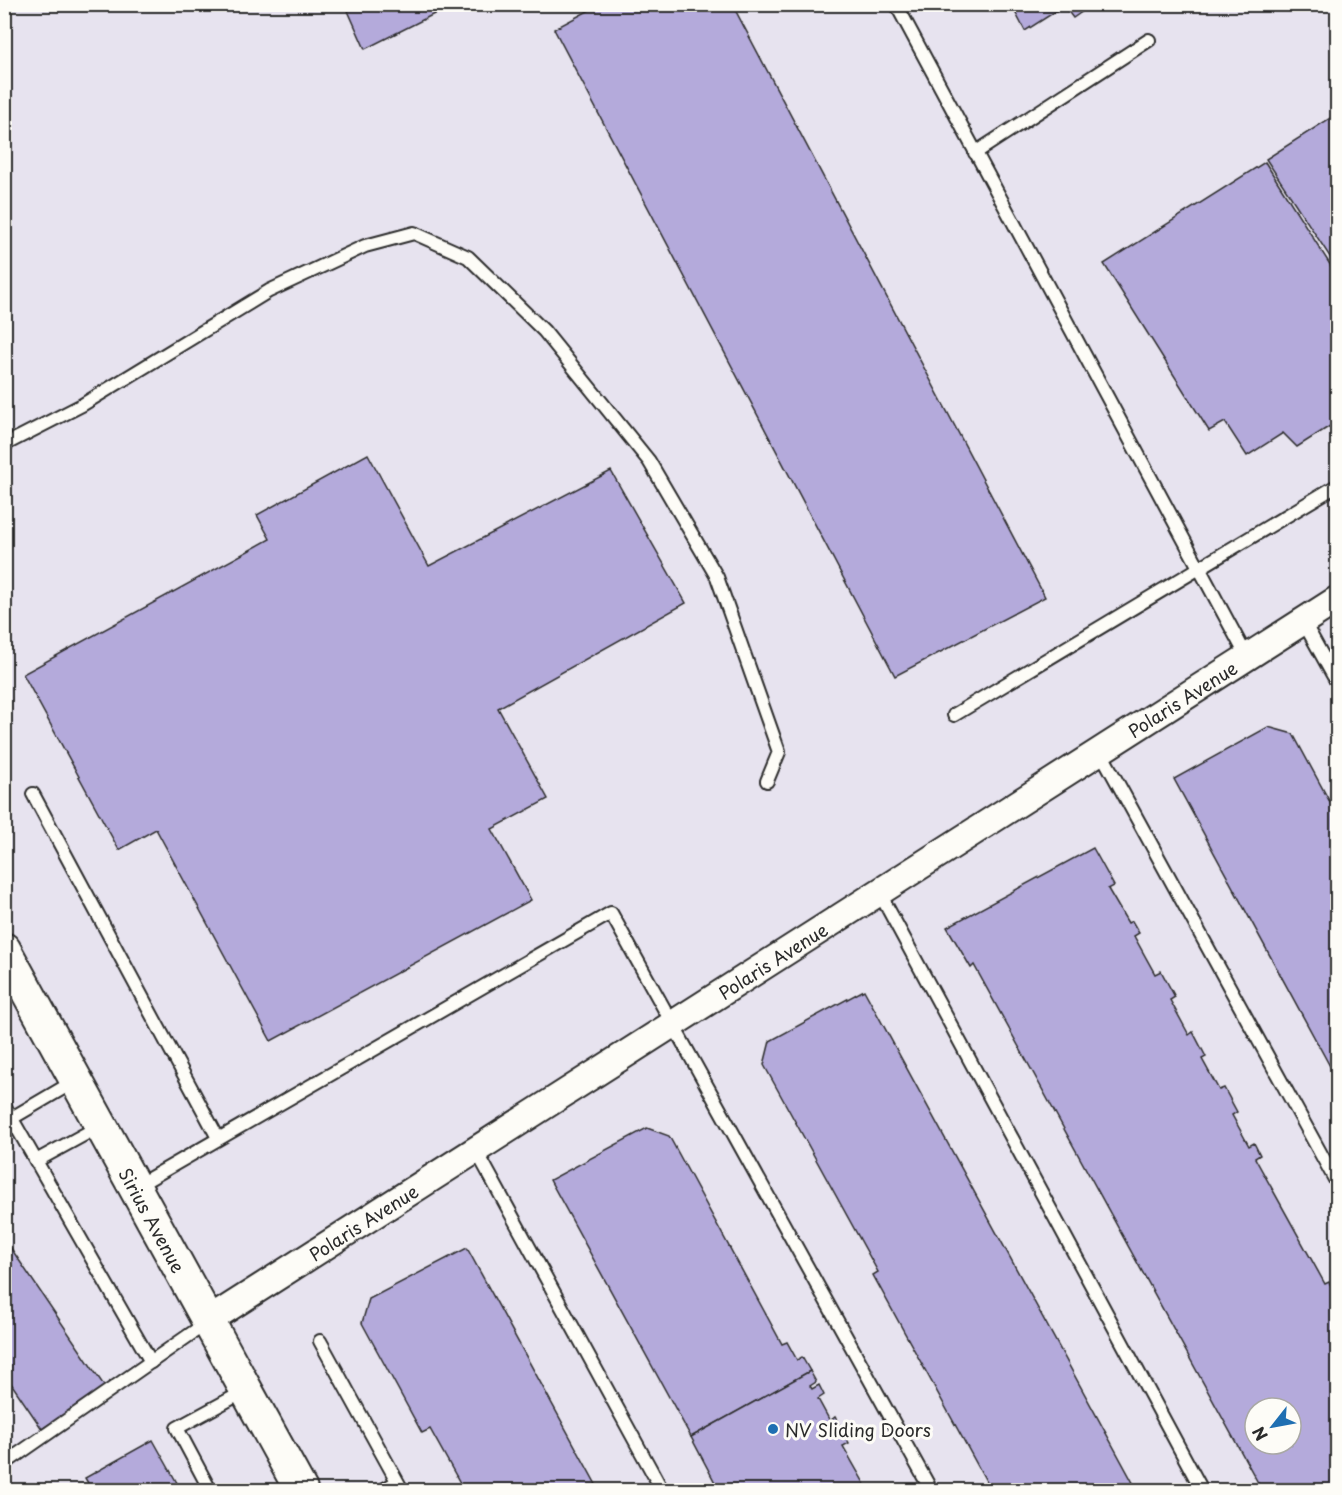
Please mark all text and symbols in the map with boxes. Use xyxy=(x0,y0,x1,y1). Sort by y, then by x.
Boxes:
street label: Polaris Avenue xyxy=(1122,653,1242,744)
street label: Polaris Avenue xyxy=(713,915,833,1005)
street label: Sirius Avenue xyxy=(113,1162,193,1277)
street label: Polaris Avenue xyxy=(303,1177,423,1267)
north arrow xyxy=(1243,1396,1303,1456)
place label: NV Sliding Doors xyxy=(785,1416,931,1443)
marker: NV Sliding Doors xyxy=(766,1422,780,1436)
text: N xyxy=(1246,1423,1273,1446)

